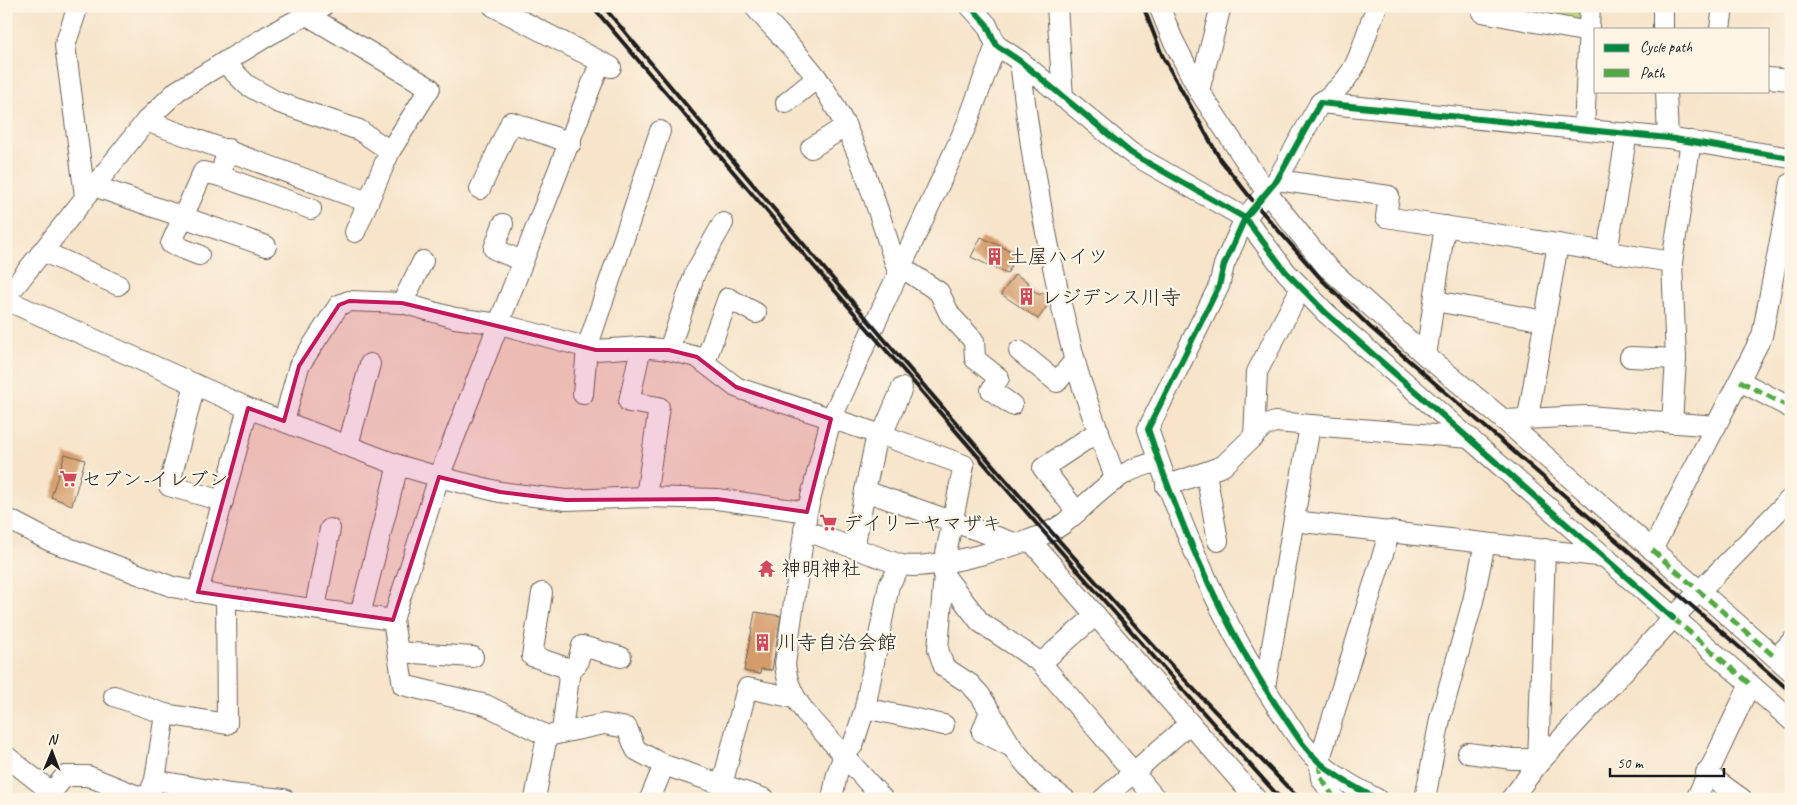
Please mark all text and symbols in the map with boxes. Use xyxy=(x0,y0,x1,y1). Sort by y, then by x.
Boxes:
legend xyxy=(1594,28,1770,92)
text: Cycle path xyxy=(1640,38,1692,57)
text: Path xyxy=(1640,64,1666,83)
place label: 土屋ハイツ xyxy=(1008,244,1108,269)
building icon: 土屋ハイツ xyxy=(984,246,1004,266)
place label: レジデンス川寺 xyxy=(1041,285,1181,310)
building icon: レジデンス川寺 xyxy=(1017,287,1037,307)
place label: セブン-イレブン xyxy=(82,467,229,492)
supermarket icon: セブン-イレブン xyxy=(58,469,78,489)
place label: デイリーヤマザキ xyxy=(843,511,1002,536)
supermarket icon: デイリーヤマザキ xyxy=(819,513,839,533)
place label: 神明神社 xyxy=(781,556,861,581)
temple icon: 神明神社 xyxy=(757,558,777,578)
place label: 川寺自治会館 xyxy=(777,630,897,655)
building icon: 川寺自治会館 xyxy=(753,632,773,652)
north arrow xyxy=(28,728,78,778)
text: N xyxy=(48,731,59,748)
scale bar xyxy=(1610,745,1723,777)
text: 50 m xyxy=(1617,754,1644,773)

